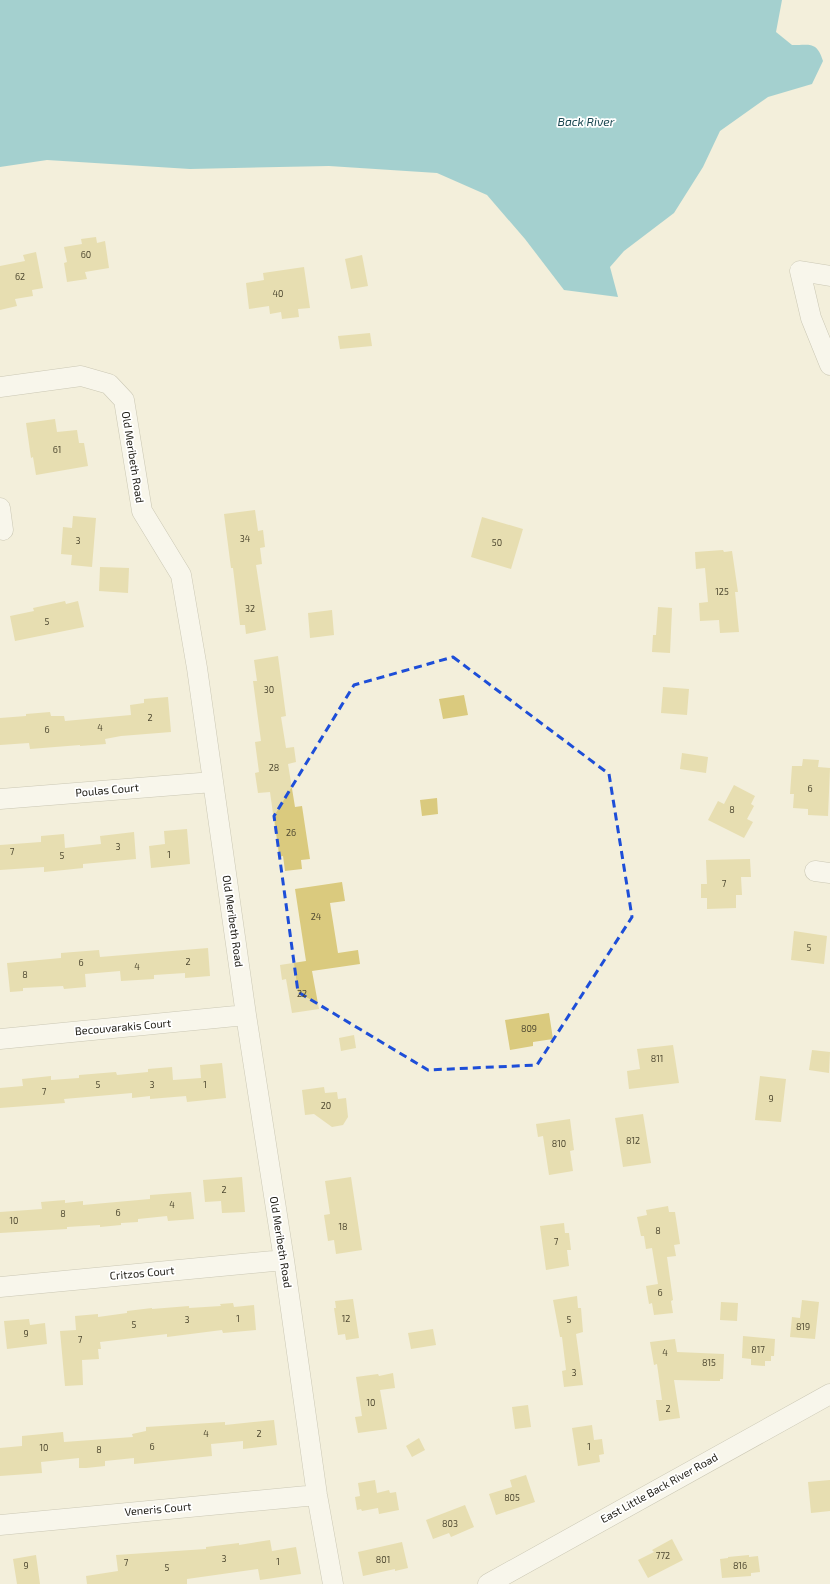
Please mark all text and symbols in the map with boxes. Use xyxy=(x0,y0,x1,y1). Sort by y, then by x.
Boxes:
water label: Back River xyxy=(558,114,615,128)
house number: 60 xyxy=(81,249,91,260)
house number: 62 xyxy=(15,271,25,282)
house number: 40 xyxy=(273,288,283,299)
street label: Old Meribeth Road xyxy=(120,410,147,504)
house number: 61 xyxy=(53,444,61,455)
house number: 34 xyxy=(240,533,251,544)
house number: 3 xyxy=(75,535,81,546)
house number: 50 xyxy=(492,537,502,548)
house number: 125 xyxy=(715,586,729,597)
house number: 32 xyxy=(245,603,255,614)
house number: 5 xyxy=(45,616,50,627)
house number: 30 xyxy=(264,684,274,695)
house number: 2 xyxy=(147,712,153,723)
house number: 4 xyxy=(97,722,103,733)
house number: 6 xyxy=(44,724,50,735)
house number: 28 xyxy=(269,762,279,773)
street label: Poulas Court xyxy=(75,780,139,799)
house number: 6 xyxy=(807,783,813,794)
house number: 8 xyxy=(729,804,735,815)
house number: 26 xyxy=(286,827,296,838)
house number: 3 xyxy=(115,841,121,852)
house number: 7 xyxy=(10,846,15,857)
house number: 1 xyxy=(167,849,171,860)
house number: 5 xyxy=(60,850,65,861)
street label: Old Meribeth Road xyxy=(221,874,246,968)
house number: 7 xyxy=(722,878,727,889)
house number: 24 xyxy=(311,911,322,922)
house number: 5 xyxy=(807,942,812,953)
house number: 2 xyxy=(185,956,191,967)
house number: 6 xyxy=(78,957,84,968)
house number: 4 xyxy=(134,961,140,972)
house number: 8 xyxy=(22,969,28,980)
house number: 22 xyxy=(297,988,307,999)
street label: Becouvarakis Court xyxy=(74,1016,172,1037)
house number: 809 xyxy=(521,1023,537,1034)
house number: 811 xyxy=(651,1053,663,1064)
house number: 5 xyxy=(96,1079,101,1090)
house number: 3 xyxy=(149,1079,155,1090)
house number: 1 xyxy=(203,1079,207,1090)
house number: 7 xyxy=(42,1086,47,1097)
house number: 9 xyxy=(768,1093,774,1104)
house number: 20 xyxy=(321,1100,331,1111)
house number: 812 xyxy=(626,1135,640,1146)
house number: 810 xyxy=(552,1138,566,1149)
house number: 2 xyxy=(221,1184,227,1195)
street label: Old Meribeth Road xyxy=(268,1195,295,1289)
house number: 4 xyxy=(169,1199,175,1210)
house number: 6 xyxy=(115,1207,121,1218)
house number: 8 xyxy=(60,1208,66,1219)
house number: 10 xyxy=(9,1215,19,1226)
house number: 18 xyxy=(338,1221,348,1232)
house number: 8 xyxy=(655,1225,661,1236)
house number: 7 xyxy=(554,1236,559,1247)
street label: Critzos Court xyxy=(109,1263,175,1282)
house number: 6 xyxy=(657,1287,663,1298)
house number: 1 xyxy=(236,1313,240,1324)
house number: 12 xyxy=(342,1313,350,1324)
house number: 3 xyxy=(184,1314,190,1325)
house number: 5 xyxy=(567,1314,572,1325)
house number: 5 xyxy=(132,1319,137,1330)
house number: 819 xyxy=(796,1321,810,1332)
house number: 9 xyxy=(23,1328,29,1339)
house number: 7 xyxy=(78,1334,83,1345)
house number: 817 xyxy=(751,1344,765,1355)
house number: 4 xyxy=(662,1347,668,1358)
house number: 815 xyxy=(702,1357,716,1368)
house number: 3 xyxy=(571,1367,577,1378)
house number: 10 xyxy=(366,1397,376,1408)
house number: 2 xyxy=(665,1403,671,1414)
house number: 4 xyxy=(203,1428,209,1439)
house number: 2 xyxy=(256,1428,262,1439)
house number: 6 xyxy=(149,1441,155,1452)
house number: 1 xyxy=(587,1441,591,1452)
house number: 10 xyxy=(39,1442,49,1453)
house number: 8 xyxy=(96,1444,102,1455)
street label: East Little Back River Road xyxy=(598,1450,720,1525)
house number: 805 xyxy=(504,1492,520,1503)
street label: Veneris Court xyxy=(124,1499,192,1518)
house number: 803 xyxy=(442,1518,458,1529)
house number: 772 xyxy=(656,1550,670,1561)
house number: 3 xyxy=(221,1553,227,1564)
house number: 801 xyxy=(376,1554,390,1565)
house number: 1 xyxy=(276,1556,280,1567)
house number: 7 xyxy=(124,1557,129,1568)
house number: 9 xyxy=(23,1560,29,1571)
house number: 816 xyxy=(733,1560,747,1571)
house number: 5 xyxy=(165,1562,170,1573)

